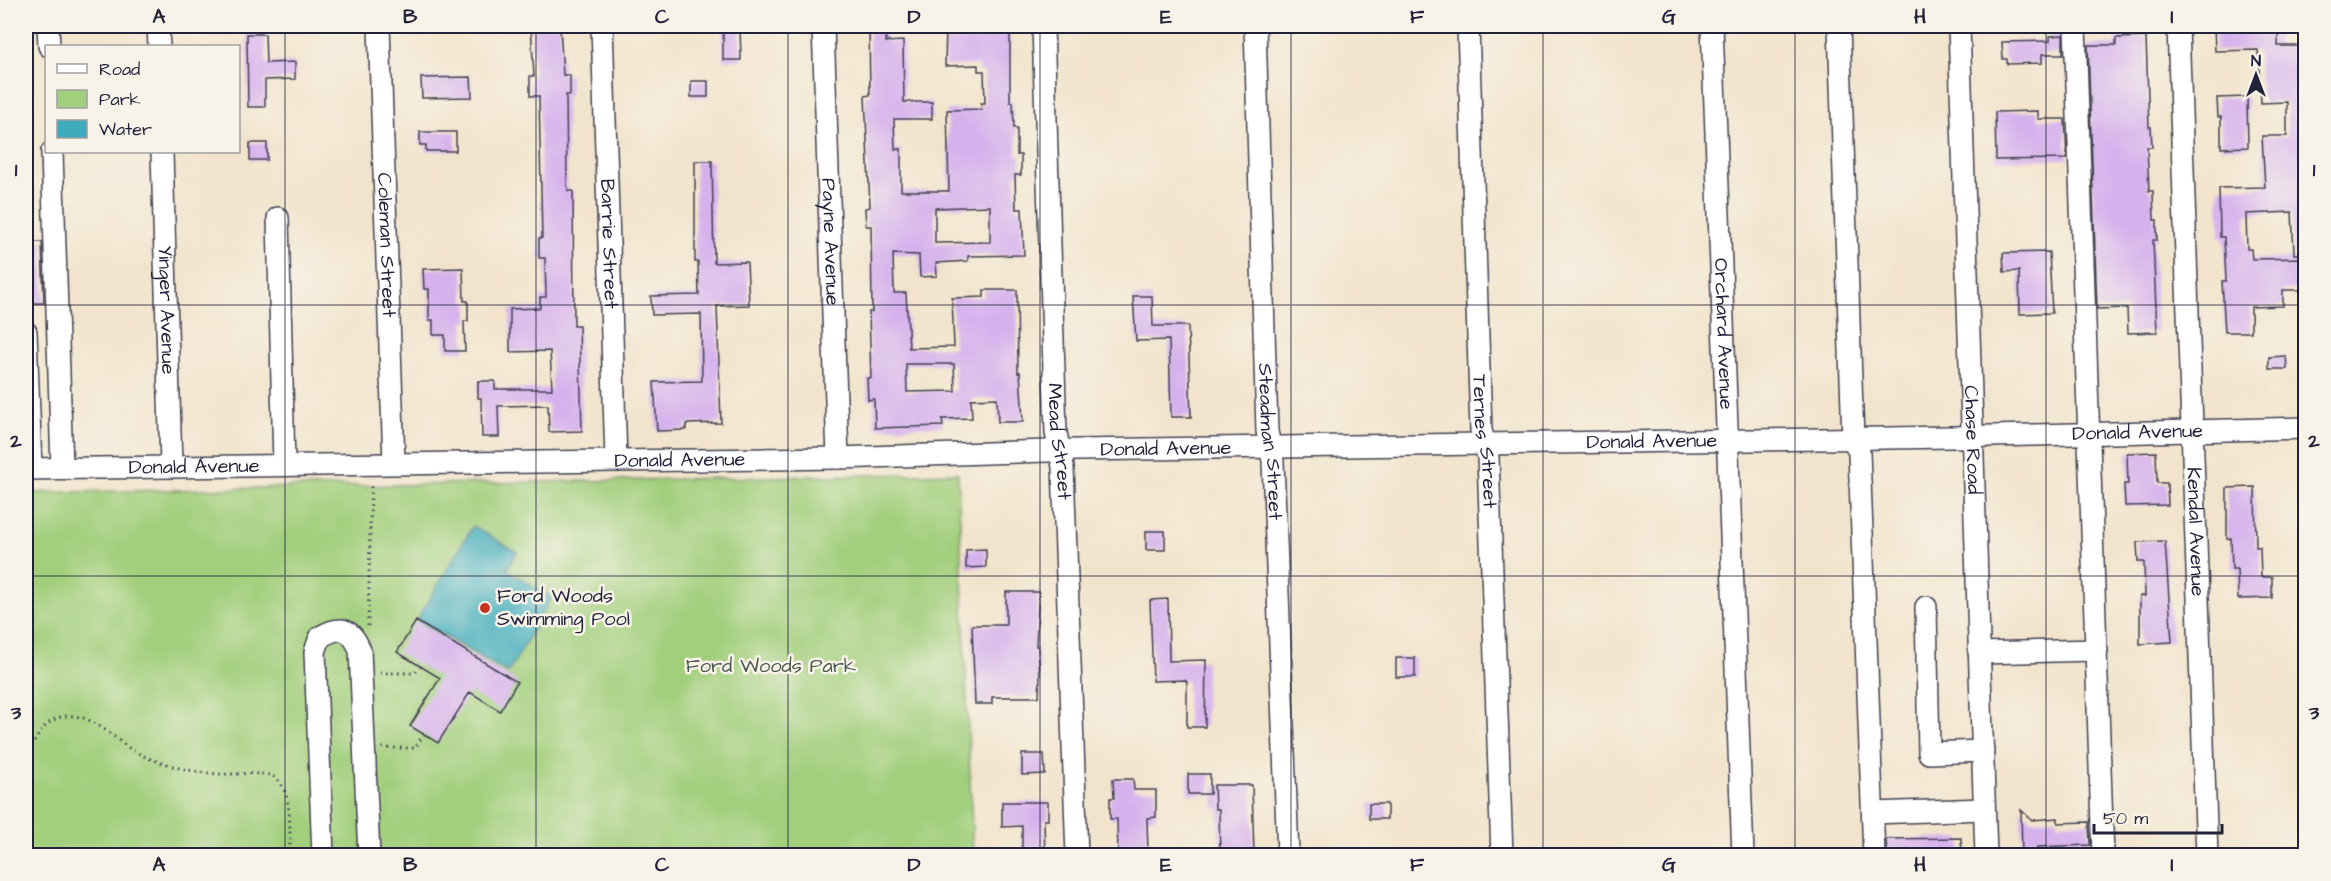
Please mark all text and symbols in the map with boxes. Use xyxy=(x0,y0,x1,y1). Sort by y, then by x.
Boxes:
text: A xyxy=(153,3,166,31)
text: B xyxy=(403,3,418,31)
text: C xyxy=(655,3,670,31)
text: D xyxy=(908,3,921,31)
text: E xyxy=(1160,3,1172,31)
text: F xyxy=(1410,3,1425,31)
text: G xyxy=(1662,3,1676,31)
text: H xyxy=(1914,3,1926,31)
text: I xyxy=(2170,3,2174,31)
legend xyxy=(45,45,240,153)
north arrow xyxy=(2226,45,2286,105)
text: N xyxy=(2251,50,2261,72)
text: Road xyxy=(99,57,140,82)
text: Park xyxy=(99,87,141,112)
text: Water xyxy=(99,117,152,142)
text: 1 xyxy=(15,156,18,184)
text: 1 xyxy=(2313,156,2316,184)
street label: Coleman Street xyxy=(370,172,403,318)
street label: Barrie Street xyxy=(593,178,625,309)
street label: Payne Avenue xyxy=(814,178,847,306)
street label: Yinger Avenue xyxy=(150,245,182,375)
street label: Orchard Avenue xyxy=(1707,258,1740,410)
street label: Steadman Street xyxy=(1251,363,1289,521)
street label: Ternes Street xyxy=(1465,374,1504,509)
street label: Mead Street xyxy=(1040,383,1078,500)
street label: Chase Road xyxy=(1957,385,1988,495)
street label: Donald Avenue xyxy=(2072,417,2204,448)
street label: Donald Avenue xyxy=(1586,426,1718,456)
text: 2 xyxy=(9,427,22,455)
text: 2 xyxy=(2307,427,2320,455)
street label: Donald Avenue xyxy=(1100,434,1232,464)
street label: Donald Avenue xyxy=(614,445,746,475)
street label: Donald Avenue xyxy=(128,452,260,482)
street label: Kendal Avenue xyxy=(2179,466,2212,597)
place label: Ford Woods Swimming Pool xyxy=(497,582,630,634)
marker: Ford Woods Swimming Pool xyxy=(478,601,492,615)
park label: Ford Woods Park xyxy=(686,652,856,680)
text: 3 xyxy=(10,699,22,727)
text: 3 xyxy=(2308,699,2320,727)
scale bar xyxy=(2094,797,2222,835)
text: 50 m xyxy=(2103,806,2148,831)
text: A xyxy=(153,851,166,879)
text: B xyxy=(403,851,418,879)
text: C xyxy=(655,851,670,879)
text: D xyxy=(908,851,921,879)
text: E xyxy=(1160,851,1172,879)
text: F xyxy=(1410,851,1425,879)
text: G xyxy=(1662,851,1676,879)
text: H xyxy=(1914,851,1926,879)
text: I xyxy=(2170,851,2174,879)

